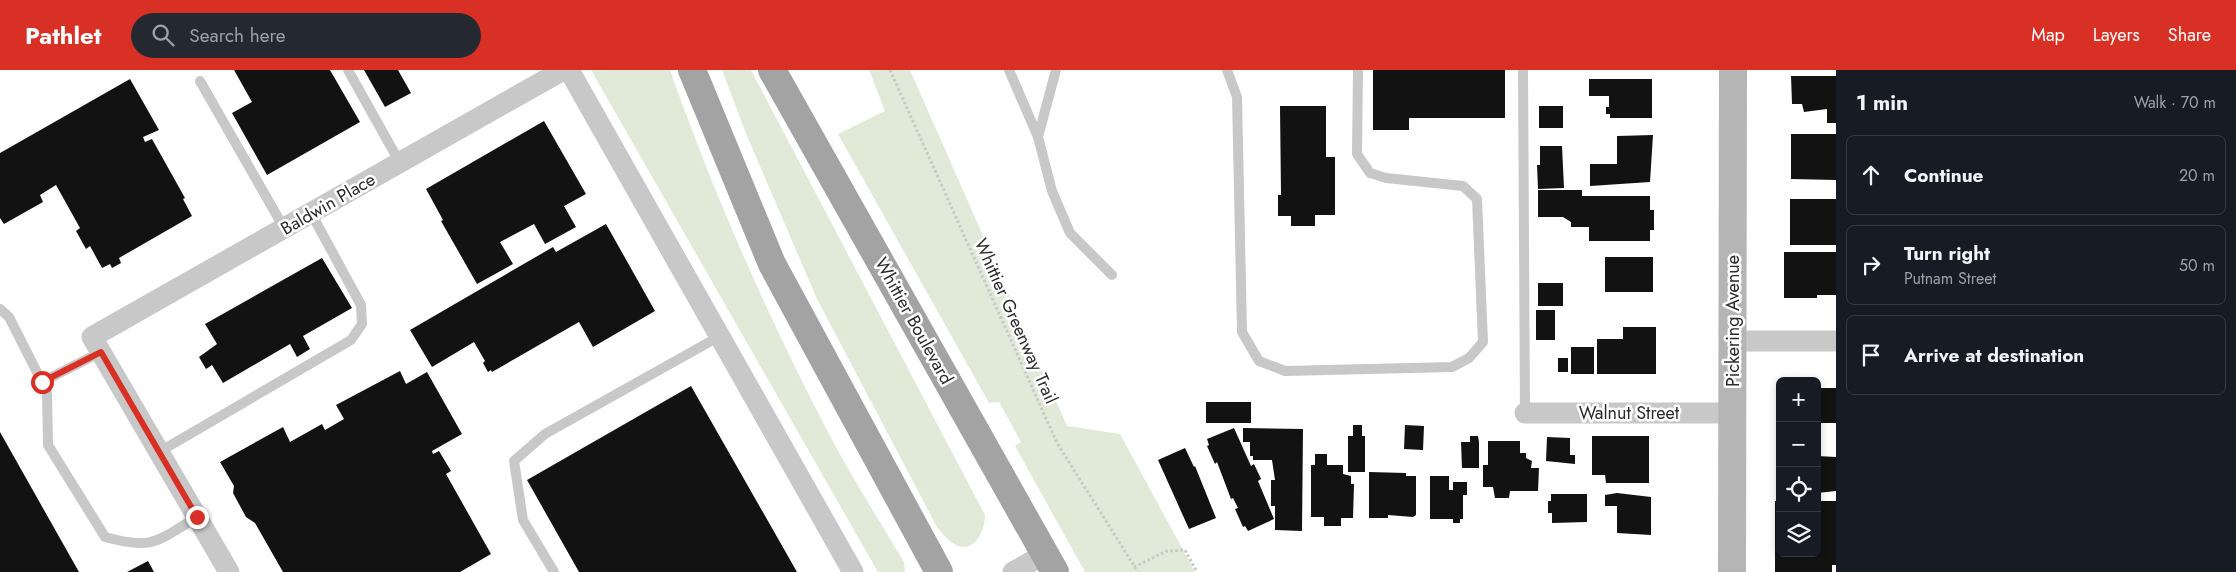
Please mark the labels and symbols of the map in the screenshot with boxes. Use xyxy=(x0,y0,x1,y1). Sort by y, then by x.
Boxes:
street label: Baldwin Place xyxy=(276,166,380,242)
street label: Whittier Greenway Trail xyxy=(968,234,1064,408)
street label: Whittier Boulevard xyxy=(868,253,960,389)
street label: Pickering Avenue xyxy=(1720,255,1746,387)
route start xyxy=(31,371,54,394)
street label: Walnut Street xyxy=(1579,400,1680,426)
route end xyxy=(186,506,209,529)

